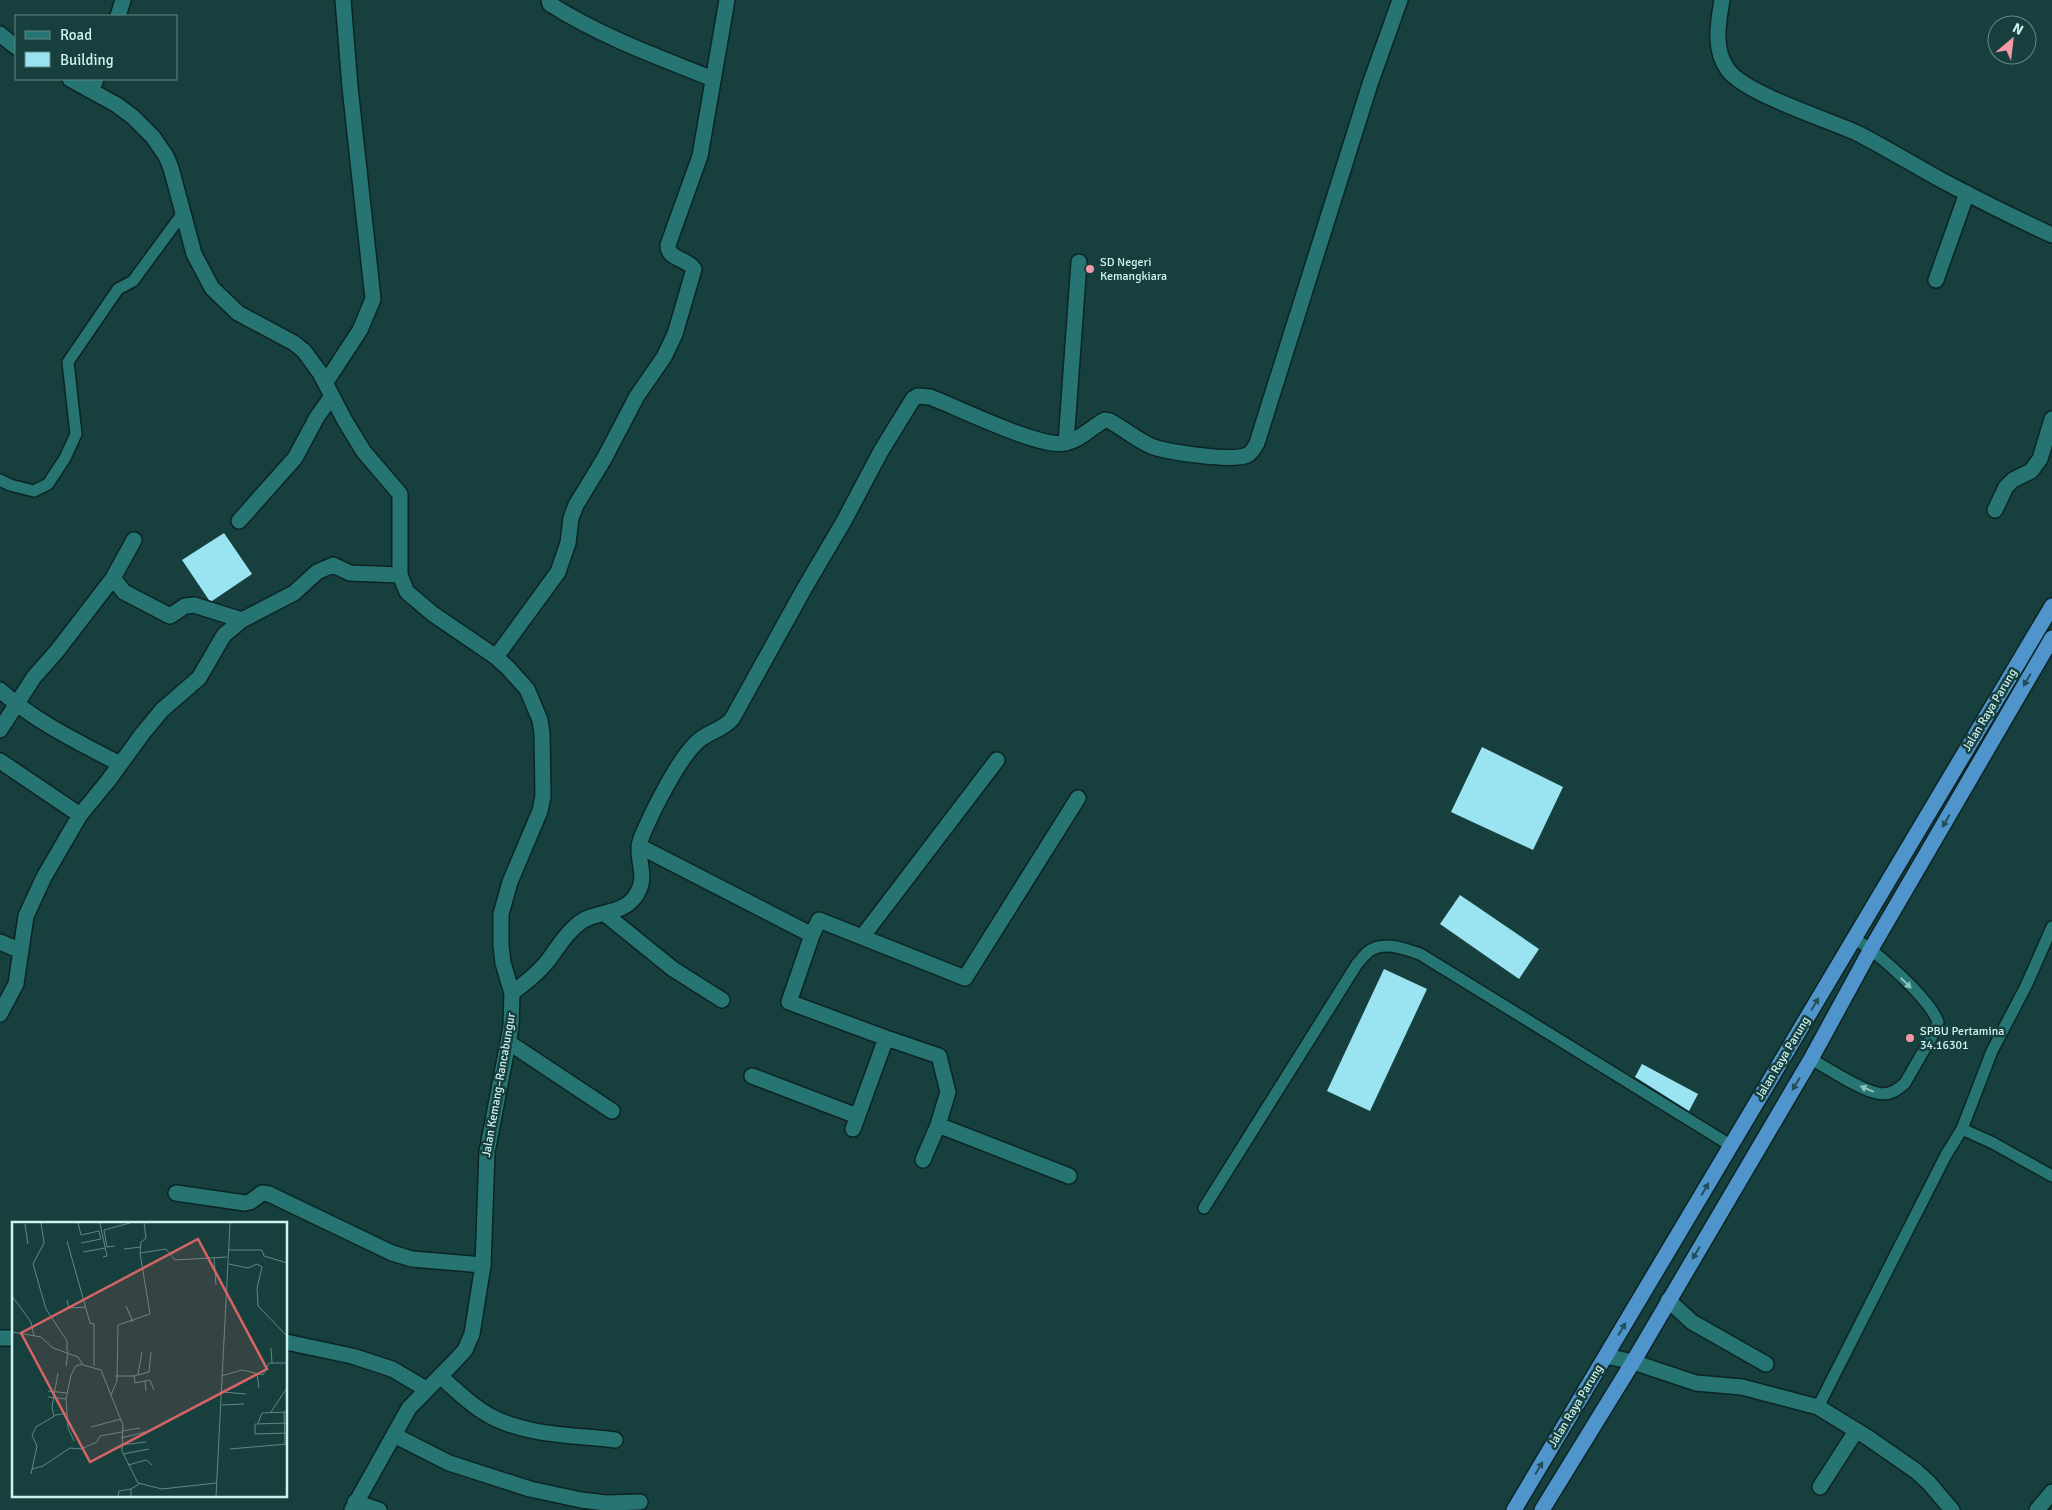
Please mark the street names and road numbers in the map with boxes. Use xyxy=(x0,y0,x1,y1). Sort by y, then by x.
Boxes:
street label: Jalan Raya Parung xyxy=(1959,666,2021,754)
street label: Jalan Kemang–Rancabungur xyxy=(479,1011,519,1158)
street label: Jalan Raya Parung xyxy=(1752,1014,1814,1102)
street label: Jalan Raya Parung xyxy=(1545,1362,1607,1450)

